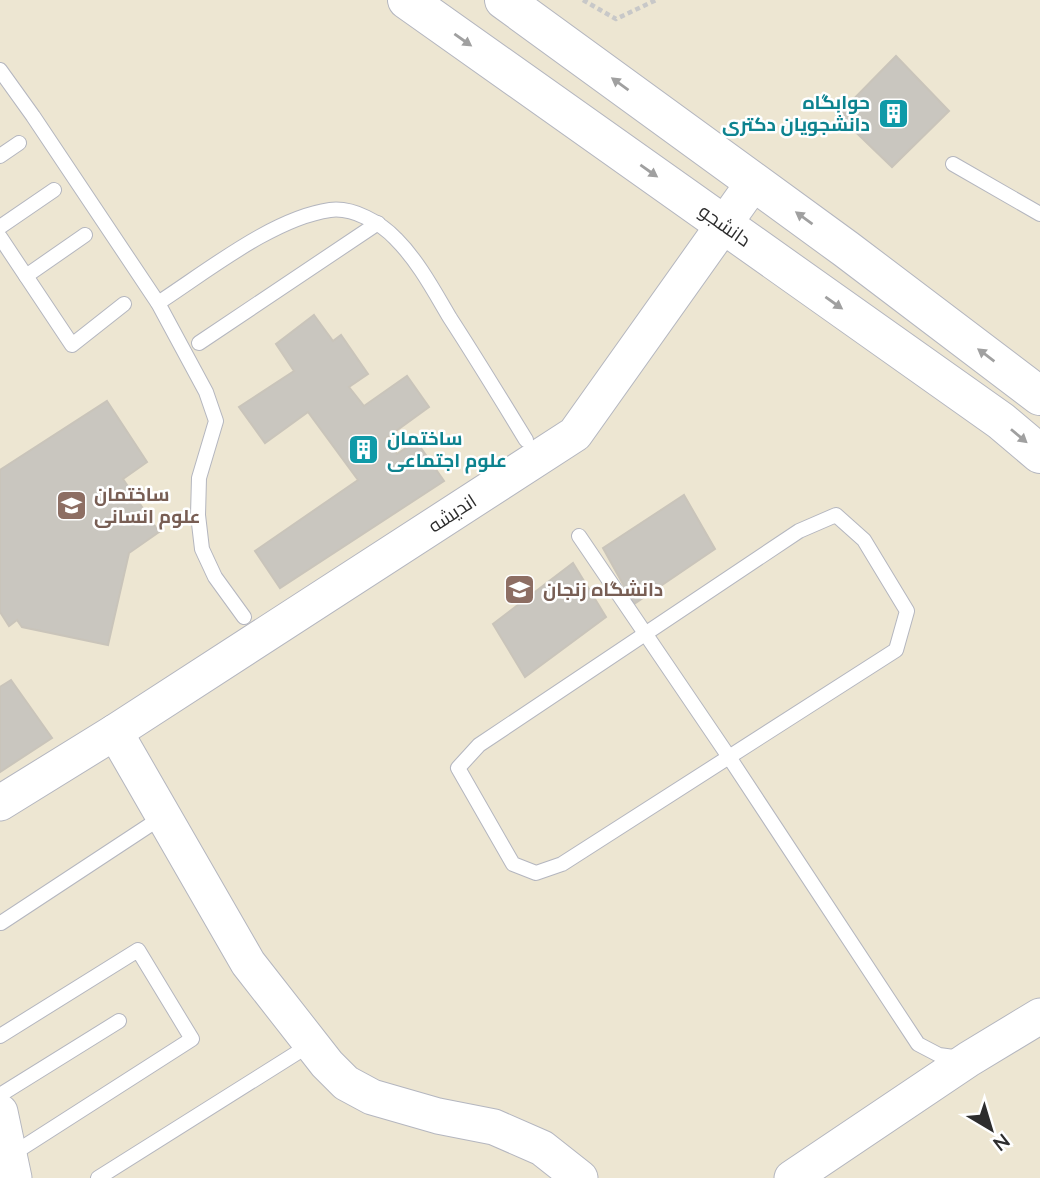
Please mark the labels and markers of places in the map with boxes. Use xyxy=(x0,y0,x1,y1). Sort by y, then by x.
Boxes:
place label: حوابگاه دانشجویان دکتری xyxy=(722,90,870,136)
building icon: حوابگاه دانشجویان دکتری xyxy=(876,96,910,130)
place label: ساختمان علوم اجتماعی xyxy=(387,426,507,474)
building icon: ساختمان علوم اجتماعی xyxy=(347,432,381,466)
place label: ساختمان علوم انسانی xyxy=(94,482,201,530)
school or university icon: ساختمان علوم انسانی xyxy=(54,488,88,522)
school or university icon: دانشگاه زنجان xyxy=(503,572,537,606)
place label: دانشگاه زنجان xyxy=(543,577,663,602)

